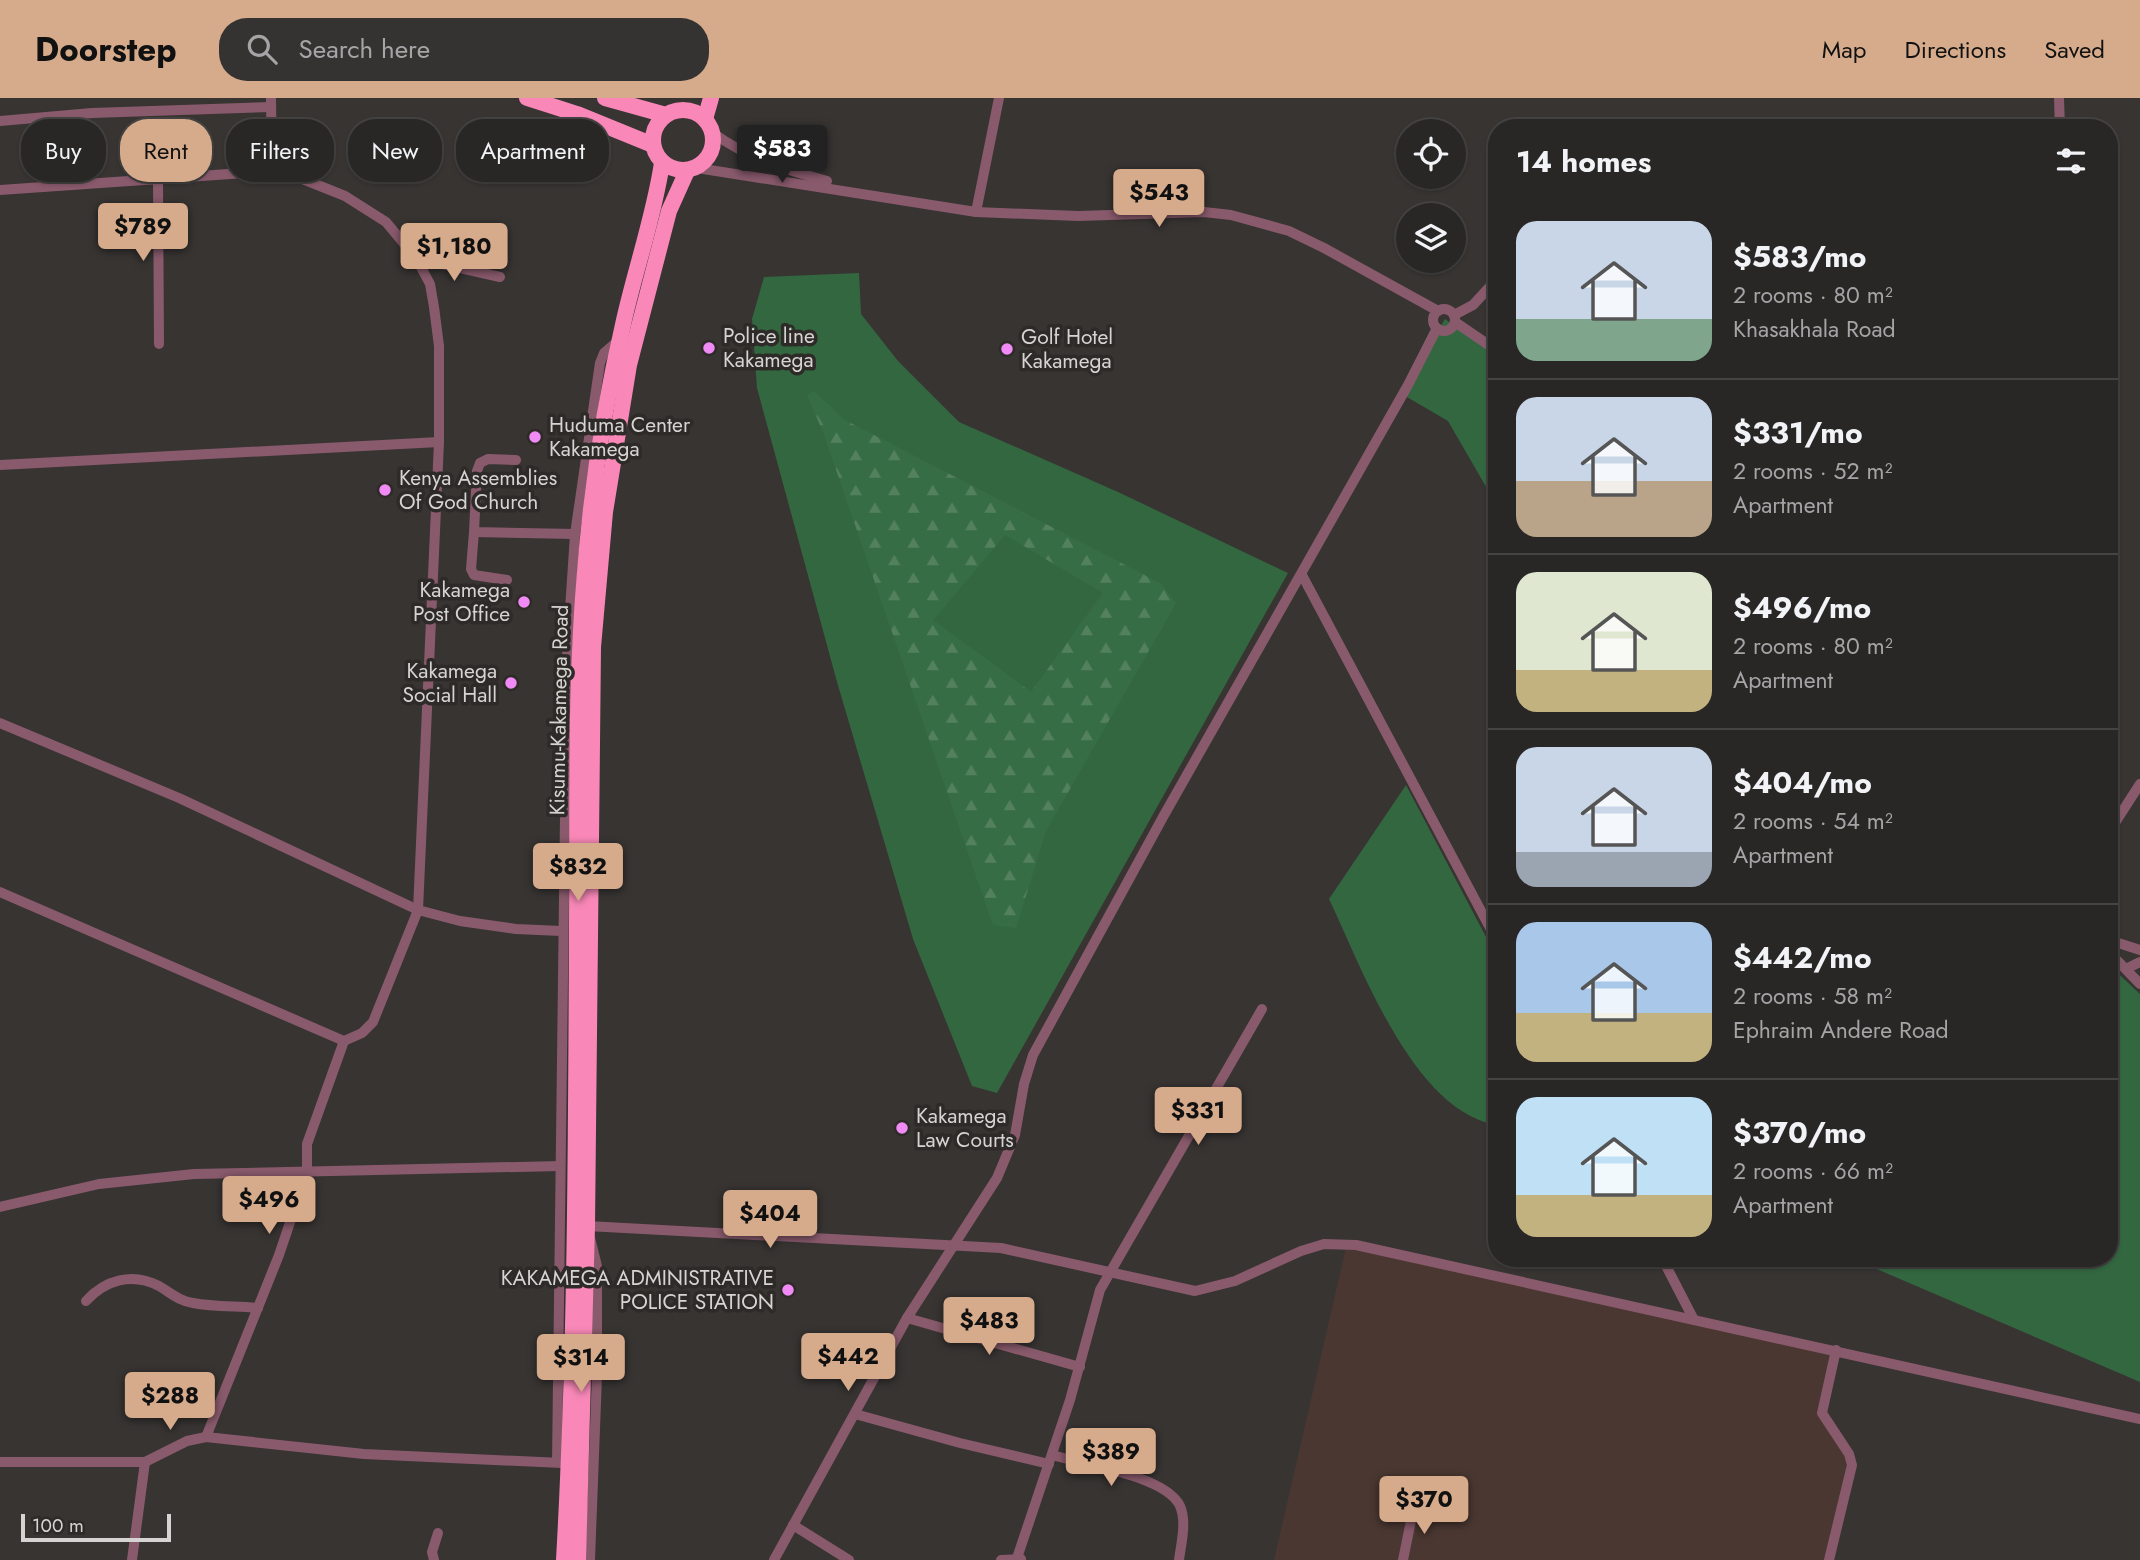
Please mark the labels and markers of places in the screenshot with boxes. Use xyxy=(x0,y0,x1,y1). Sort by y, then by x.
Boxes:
pin: $583 xyxy=(741,126,823,185)
pin: $543 xyxy=(1118,170,1200,229)
pin: $789 xyxy=(102,204,184,263)
pin: $1,180 xyxy=(397,223,511,283)
place label: Police line Kakamega xyxy=(723,321,815,375)
place label: Golf Hotel Kakamega xyxy=(1021,322,1113,376)
marker: Police line Kakamega xyxy=(701,340,717,356)
marker: Golf Hotel Kakamega xyxy=(999,341,1015,357)
place label: Huduma Center Kakamega xyxy=(549,410,691,464)
marker: Huduma Center Kakamega xyxy=(527,429,543,445)
place label: Kenya Assemblies Of God Church xyxy=(399,463,557,517)
marker: Kenya Assemblies Of God Church xyxy=(377,482,393,498)
place label: Kakamega Post Office xyxy=(413,575,510,629)
marker: Kakamega Post Office xyxy=(516,594,532,610)
place label: Kakamega Social Hall xyxy=(403,656,497,710)
marker: Kakamega Social Hall xyxy=(503,675,519,691)
pin: $832 xyxy=(537,844,619,903)
pin: $331 xyxy=(1157,1088,1239,1147)
place label: Kakamega Law Courts xyxy=(916,1101,1014,1155)
marker: Kakamega Law Courts xyxy=(894,1120,910,1136)
pin: $496 xyxy=(228,1176,310,1236)
pin: $404 xyxy=(729,1190,811,1250)
place label: KAKAMEGA ADMINISTRATIVE POLICE STATION xyxy=(501,1263,774,1317)
marker: KAKAMEGA ADMINISTRATIVE POLICE STATION xyxy=(780,1282,796,1298)
pin: $483 xyxy=(948,1298,1030,1357)
pin: $314 xyxy=(540,1334,622,1394)
pin: $442 xyxy=(807,1334,889,1393)
pin: $288 xyxy=(129,1372,211,1432)
pin: $389 xyxy=(1070,1428,1152,1488)
pin: $370 xyxy=(1383,1476,1465,1536)

